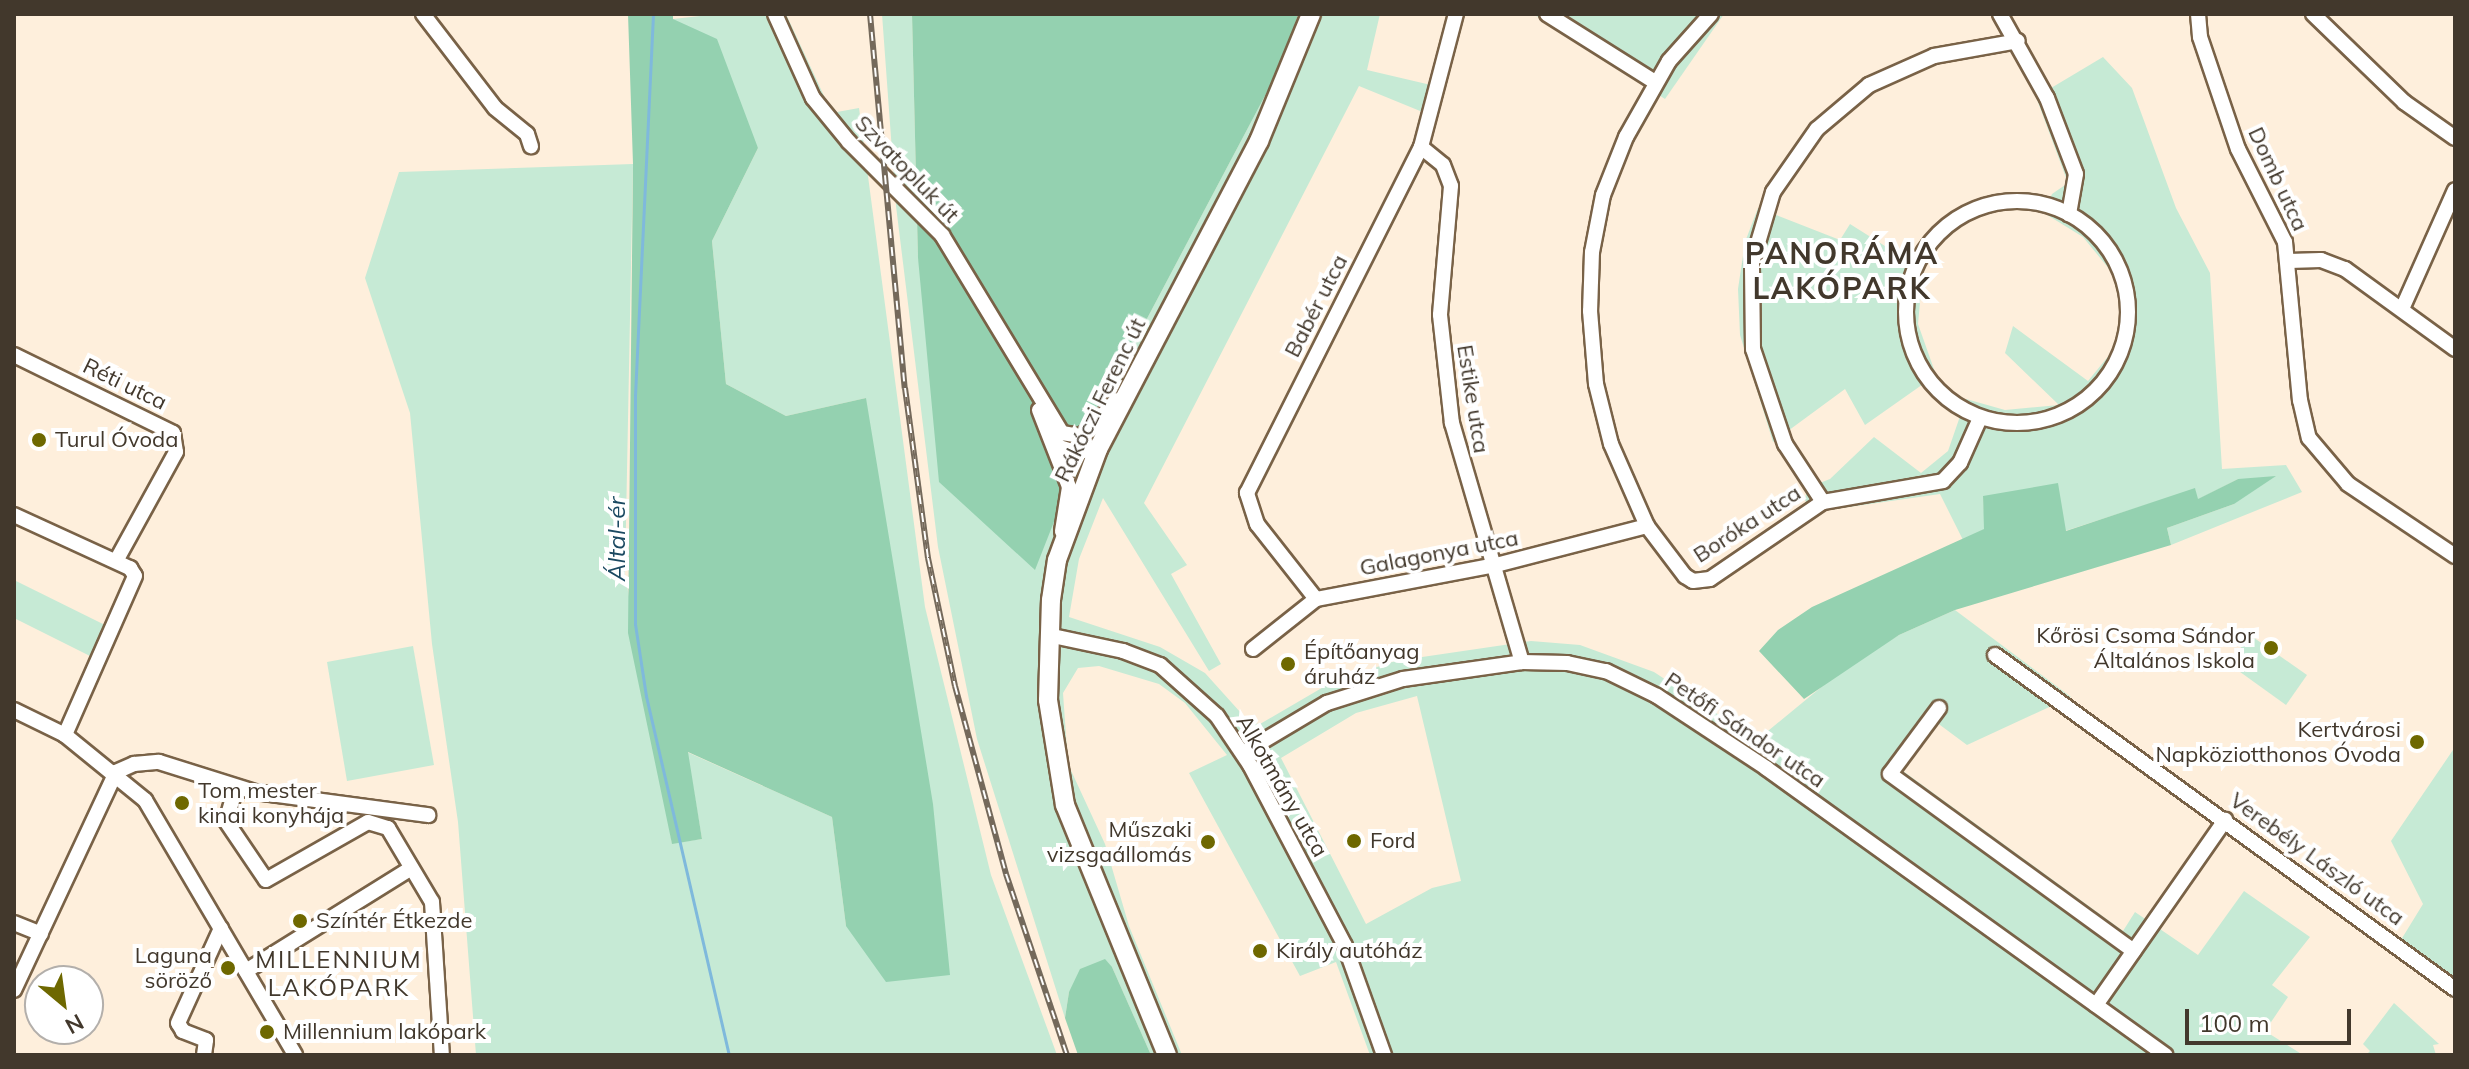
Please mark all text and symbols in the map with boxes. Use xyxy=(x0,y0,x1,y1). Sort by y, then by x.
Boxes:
street label: Szvatopluk út xyxy=(849,110,965,228)
street label: Domb utca xyxy=(2242,123,2314,235)
district label: PANORÁMA LAKÓPARK xyxy=(1745,235,1939,306)
street label: Babér utca xyxy=(1279,250,1353,362)
street label: Rákóczi Ferenc út xyxy=(1049,314,1151,486)
street label: Estike utca xyxy=(1451,343,1495,455)
street label: Réti utca xyxy=(79,352,171,416)
place label: Turul Óvoda xyxy=(55,427,179,453)
marker: Turul Óvoda xyxy=(30,431,48,449)
street label: Boróka utca xyxy=(1688,480,1806,568)
water label: Által-ér xyxy=(603,497,631,581)
street label: Galagonya utca xyxy=(1357,525,1521,581)
place label: Kőrösi Csoma Sándor Általános Iskola xyxy=(2036,622,2255,674)
place label: Építőanyag áruház xyxy=(1304,638,1419,690)
marker: Kőrösi Csoma Sándor Általános Iskola xyxy=(2262,639,2280,657)
marker: Építőanyag áruház xyxy=(1279,655,1297,673)
street label: Petőfi Sándor utca xyxy=(1660,667,1830,793)
street label: Alkotmány utca xyxy=(1231,710,1333,862)
place label: Kertvárosi Napköziotthonos Óvoda xyxy=(2155,716,2401,768)
marker: Kertvárosi Napköziotthonos Óvoda xyxy=(2408,733,2426,751)
place label: Tom mester kinai konyhája xyxy=(198,777,344,828)
street label: Verebély László utca xyxy=(2225,787,2409,931)
marker: Tom mester kinai konyhája xyxy=(173,794,191,812)
place label: Műszaki vizsgaállomás xyxy=(1047,816,1192,868)
place label: Ford xyxy=(1370,828,1416,854)
marker: Ford xyxy=(1345,832,1363,850)
marker: Műszaki vizsgaállomás xyxy=(1199,833,1217,851)
place label: Színtér Étkezde xyxy=(316,908,472,934)
marker: Színtér Étkezde xyxy=(291,912,309,930)
place label: Király autóház xyxy=(1276,938,1423,964)
place label: Laguna söröző xyxy=(135,942,212,994)
marker: Király autóház xyxy=(1251,942,1269,960)
district label: MILLENNIUM LAKÓPARK xyxy=(255,946,423,1002)
marker: Laguna söröző xyxy=(219,959,237,977)
north arrow xyxy=(24,965,104,1045)
scale bar xyxy=(2189,993,2355,1043)
text: N xyxy=(61,1008,89,1041)
text: 100 m xyxy=(2199,1008,2270,1038)
place label: Millennium lakópark xyxy=(283,1019,486,1045)
marker: Millennium lakópark xyxy=(258,1023,276,1041)

